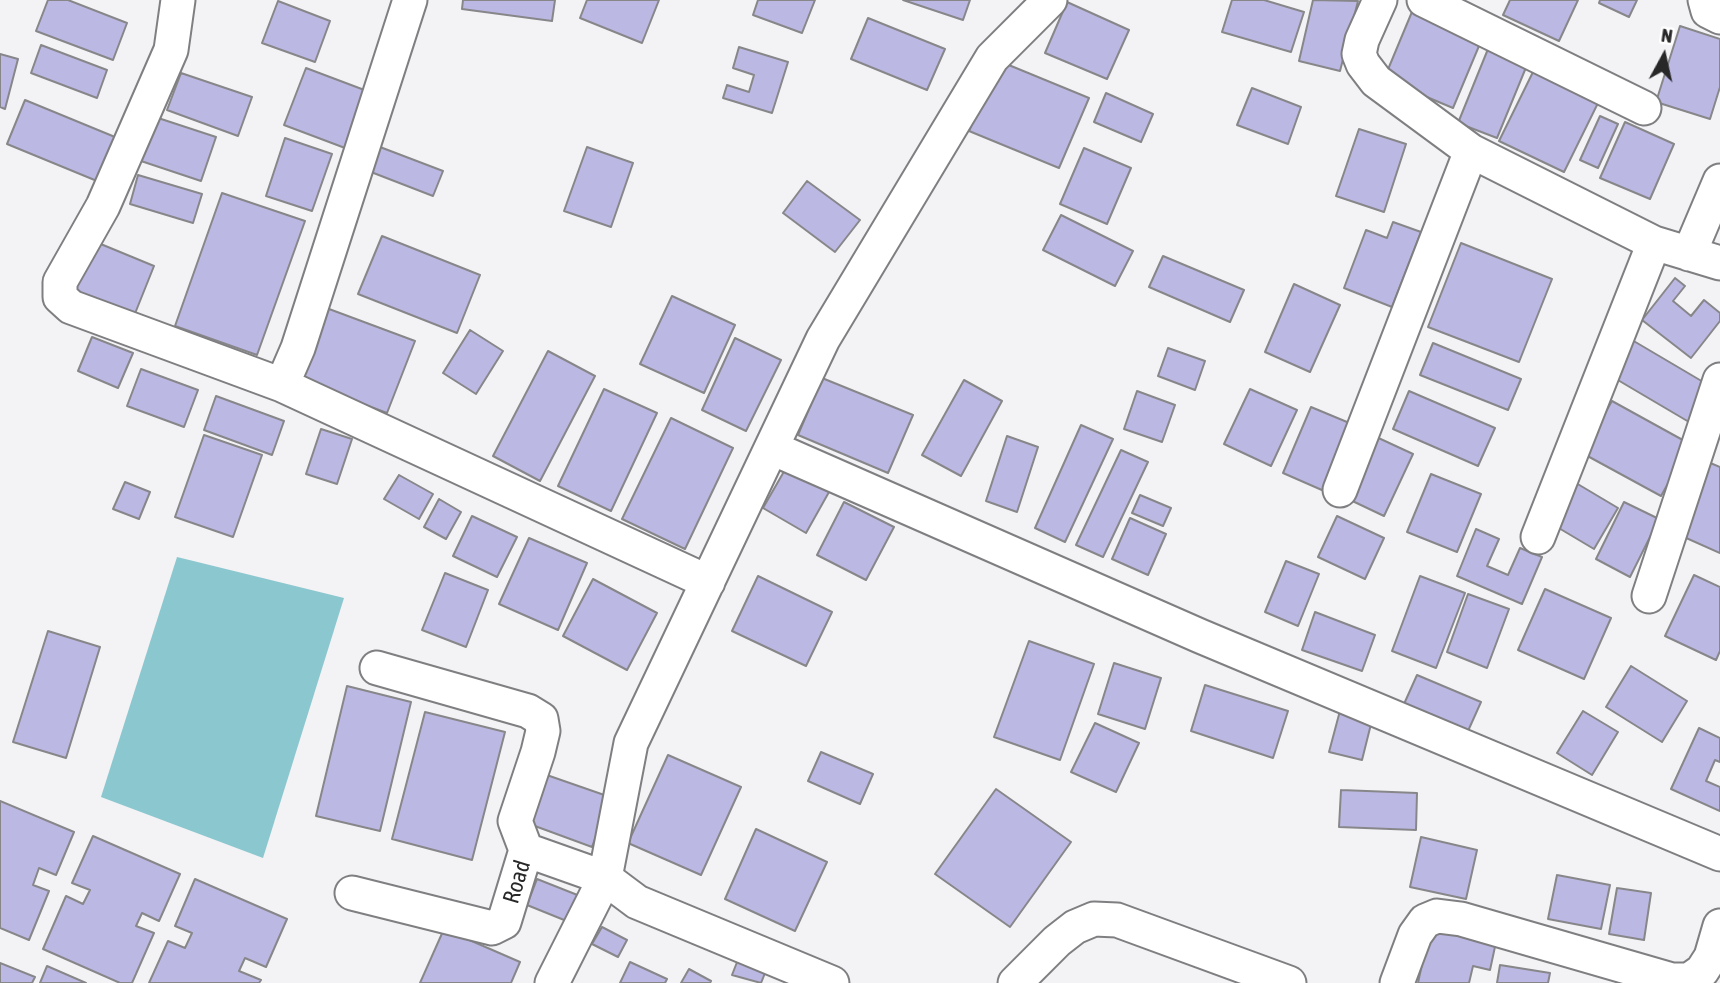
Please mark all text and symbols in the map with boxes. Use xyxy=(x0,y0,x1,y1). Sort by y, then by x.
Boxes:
north arrow xyxy=(1629,21,1699,91)
text: N xyxy=(1660,24,1674,47)
street label: Road xyxy=(497,857,537,907)

